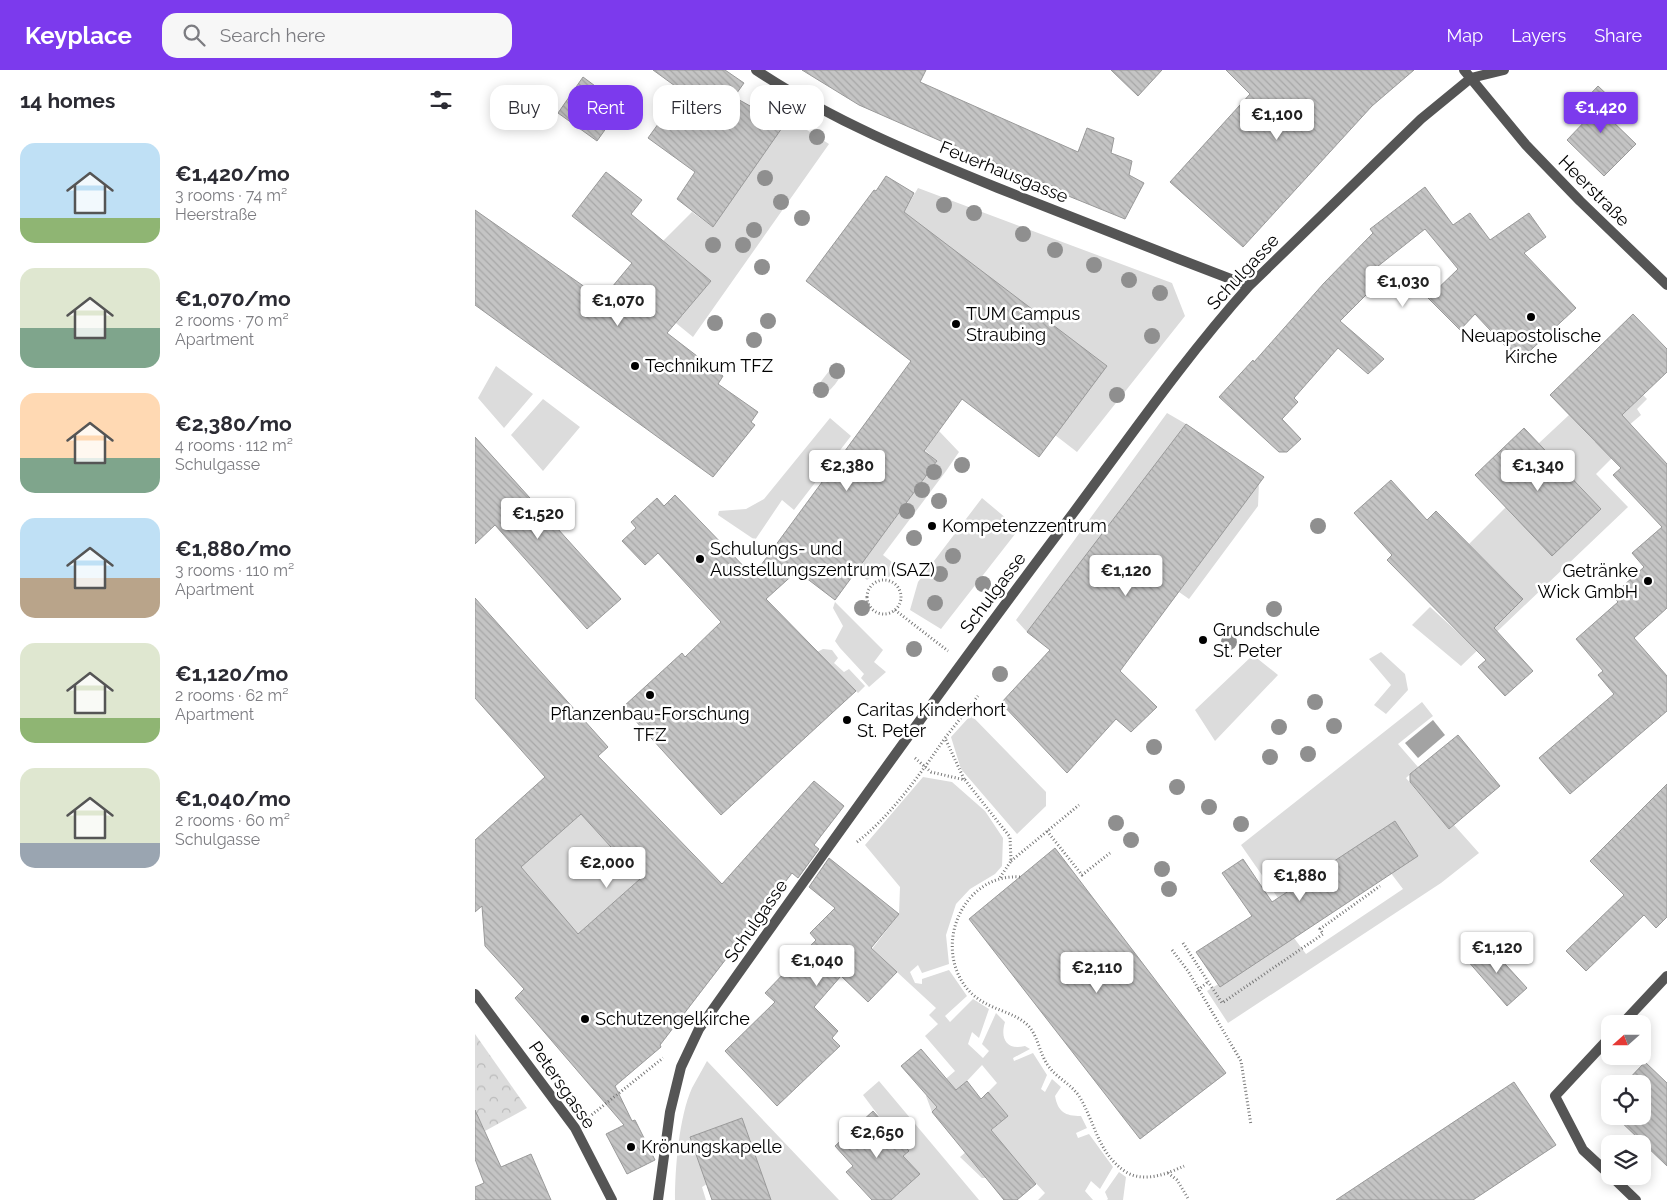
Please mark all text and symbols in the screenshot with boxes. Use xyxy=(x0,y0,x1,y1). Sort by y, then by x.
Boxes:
search box xyxy=(162,13,512,58)
text: Keyplace xyxy=(25,21,132,50)
icon: search xyxy=(180,21,208,49)
text: Search here xyxy=(220,24,325,46)
text: Map xyxy=(1447,25,1483,46)
text: Layers xyxy=(1511,25,1566,46)
text: Share xyxy=(1594,25,1642,46)
chip: Buy xyxy=(490,85,558,130)
chip: Rent xyxy=(568,85,643,130)
chip: Filters xyxy=(653,85,740,130)
chip: New xyxy=(750,85,824,130)
icon: filters xyxy=(427,86,455,114)
text: 14 homes xyxy=(20,88,115,113)
pin: €1,420 xyxy=(1560,92,1642,134)
pin: €1,100 xyxy=(1236,98,1318,141)
text: €1,420 xyxy=(1575,98,1627,117)
text: €1,100 xyxy=(1251,105,1303,124)
street label: Feuerhausgasse xyxy=(937,136,1072,207)
street label: Heerstraße xyxy=(1554,151,1635,231)
text: €1,420/mo xyxy=(175,161,290,186)
icon: home xyxy=(60,163,120,223)
text: 3 rooms · 74 m² xyxy=(175,186,287,205)
text: Heerstraße xyxy=(175,205,257,224)
street label: Schulgasse xyxy=(1202,229,1283,314)
pin: €1,030 xyxy=(1362,266,1444,308)
text: €1,030 xyxy=(1377,272,1429,291)
pin: €1,070 xyxy=(577,284,659,327)
text: €1,070/mo xyxy=(175,286,291,311)
icon: home xyxy=(60,288,120,348)
text: €1,070 xyxy=(591,291,645,310)
place label: TUM Campus Straubing xyxy=(966,303,1080,345)
text: 2 rooms · 70 m² xyxy=(175,311,289,330)
marker: Neuapostolische Kirche xyxy=(1525,311,1537,323)
marker: TUM Campus Straubing xyxy=(950,318,962,330)
place label: Neuapostolische Kirche xyxy=(1461,325,1602,367)
text: Apartment xyxy=(175,330,254,349)
place label: Technikum TFZ xyxy=(645,355,773,376)
marker: Technikum TFZ xyxy=(629,360,641,372)
text: €2,380/mo xyxy=(175,411,292,436)
icon: home xyxy=(60,413,120,473)
text: 4 rooms · 112 m² xyxy=(175,436,293,455)
pin: €2,380 xyxy=(806,450,888,492)
pin: €1,340 xyxy=(1497,450,1579,492)
text: Schulgasse xyxy=(175,455,260,474)
text: €2,380 xyxy=(820,456,874,475)
text: €1,340 xyxy=(1512,456,1564,475)
pin: €1,520 xyxy=(497,498,579,540)
text: €1,520 xyxy=(512,504,564,523)
place label: Kompetenzzentrum xyxy=(942,515,1107,536)
marker: Kompetenzzentrum xyxy=(926,520,938,532)
text: €1,880/mo xyxy=(175,536,291,561)
icon: home xyxy=(60,538,120,598)
place label: Schulungs- und Ausstellungszentrum (SAZ) xyxy=(710,538,935,580)
street label: Schulgasse xyxy=(955,548,1030,637)
marker: Schulungs- und Ausstellungszentrum (SAZ) xyxy=(694,553,706,565)
pin: €1,120 xyxy=(1085,554,1167,597)
place label: Getränke Wick GmbH xyxy=(1538,560,1638,602)
text: 3 rooms · 110 m² xyxy=(175,561,294,580)
text: €1,120 xyxy=(1100,561,1152,580)
marker: Getränke Wick GmbH xyxy=(1642,575,1654,587)
text: Apartment xyxy=(175,580,254,599)
place label: Grundschule St. Peter xyxy=(1213,619,1320,661)
marker: Grundschule St. Peter xyxy=(1197,634,1209,646)
text: €1,120/mo xyxy=(175,661,288,686)
icon: home xyxy=(60,663,120,723)
text: 2 rooms · 62 m² xyxy=(175,686,288,705)
marker: Pflanzenbau-Forschung TFZ xyxy=(644,689,656,701)
place label: Caritas Kinderhort St. Peter xyxy=(857,699,1006,741)
place label: Pflanzenbau-Forschung TFZ xyxy=(550,703,750,745)
text: Apartment xyxy=(175,705,254,724)
marker: Caritas Kinderhort St. Peter xyxy=(841,714,853,726)
text: €1,040/mo xyxy=(175,786,291,811)
icon: home xyxy=(60,788,120,848)
text: 2 rooms · 60 m² xyxy=(175,811,290,830)
text: Schulgasse xyxy=(175,830,260,849)
pin: €2,000 xyxy=(566,846,648,889)
text: €2,000 xyxy=(580,853,634,872)
pin: €1,880 xyxy=(1259,860,1341,902)
text: €1,880 xyxy=(1273,866,1327,885)
street label: Schulgasse xyxy=(720,875,792,966)
pin: €1,120 xyxy=(1456,932,1538,974)
text: €1,120 xyxy=(1471,938,1523,957)
pin: €1,040 xyxy=(776,944,858,987)
text: €1,040 xyxy=(790,951,844,970)
pin: €2,110 xyxy=(1056,952,1138,994)
text: €2,110 xyxy=(1071,958,1123,977)
place label: Schutzengelkirche xyxy=(595,1008,750,1029)
marker: Schutzengelkirche xyxy=(579,1013,591,1025)
north arrow xyxy=(1601,1015,1651,1065)
map controls xyxy=(1601,1015,1651,1185)
street label: Petersgasse xyxy=(525,1037,600,1133)
button: locate xyxy=(1601,1075,1651,1125)
pin: €2,650 xyxy=(836,1116,918,1159)
text: €2,650 xyxy=(850,1123,904,1142)
button: layers xyxy=(1601,1135,1651,1185)
place label: Krönungskapelle xyxy=(641,1136,783,1157)
marker: Krönungskapelle xyxy=(625,1141,637,1153)

